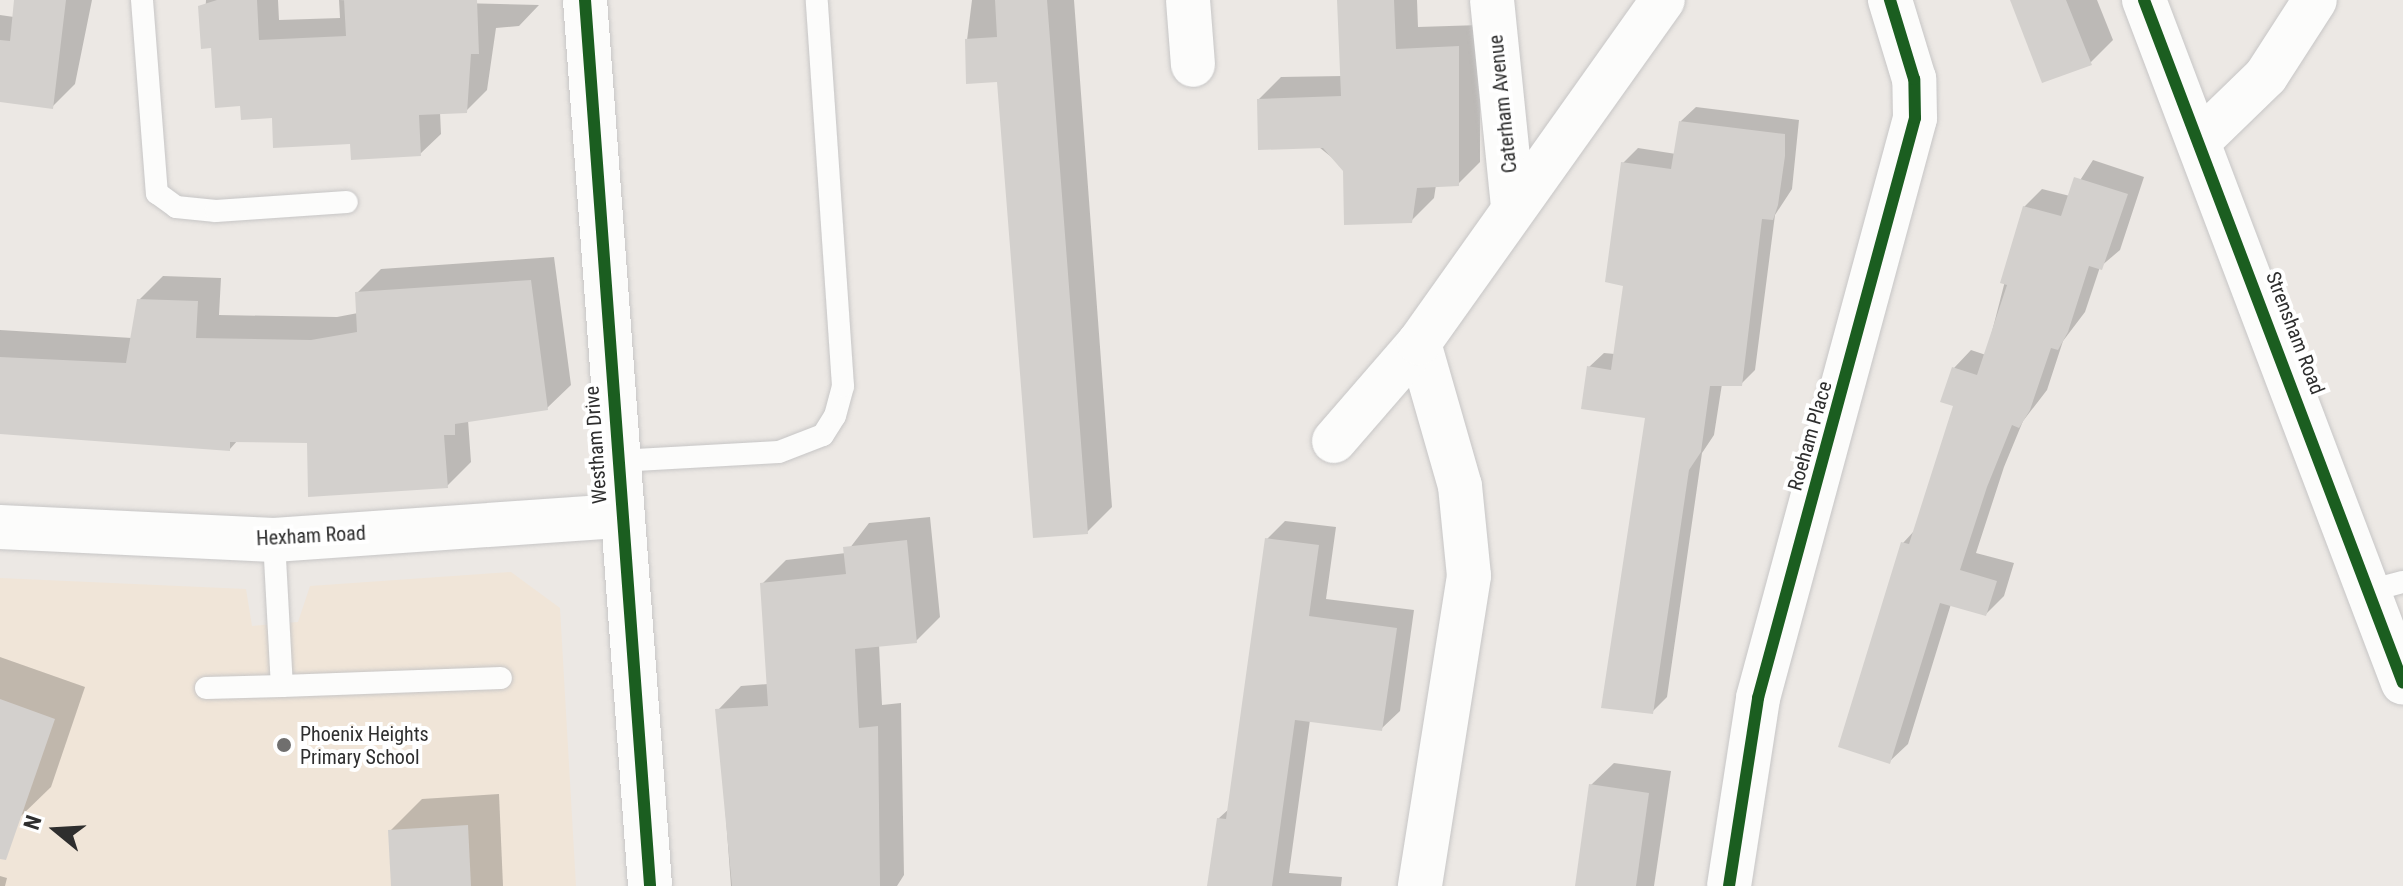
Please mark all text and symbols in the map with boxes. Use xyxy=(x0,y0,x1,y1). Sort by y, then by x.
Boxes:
street label: Caterham Avenue xyxy=(1484,34,1522,174)
street label: Strensham Road xyxy=(2261,268,2329,398)
street label: Roeham Place xyxy=(1783,378,1837,494)
street label: Westham Drive xyxy=(580,385,612,505)
street label: Hexham Road xyxy=(256,521,366,551)
place label: Phoenix Heights Primary School xyxy=(300,722,429,769)
marker: Phoenix Heights Primary School xyxy=(275,736,293,754)
north arrow xyxy=(16,790,96,870)
text: N xyxy=(19,812,47,833)

